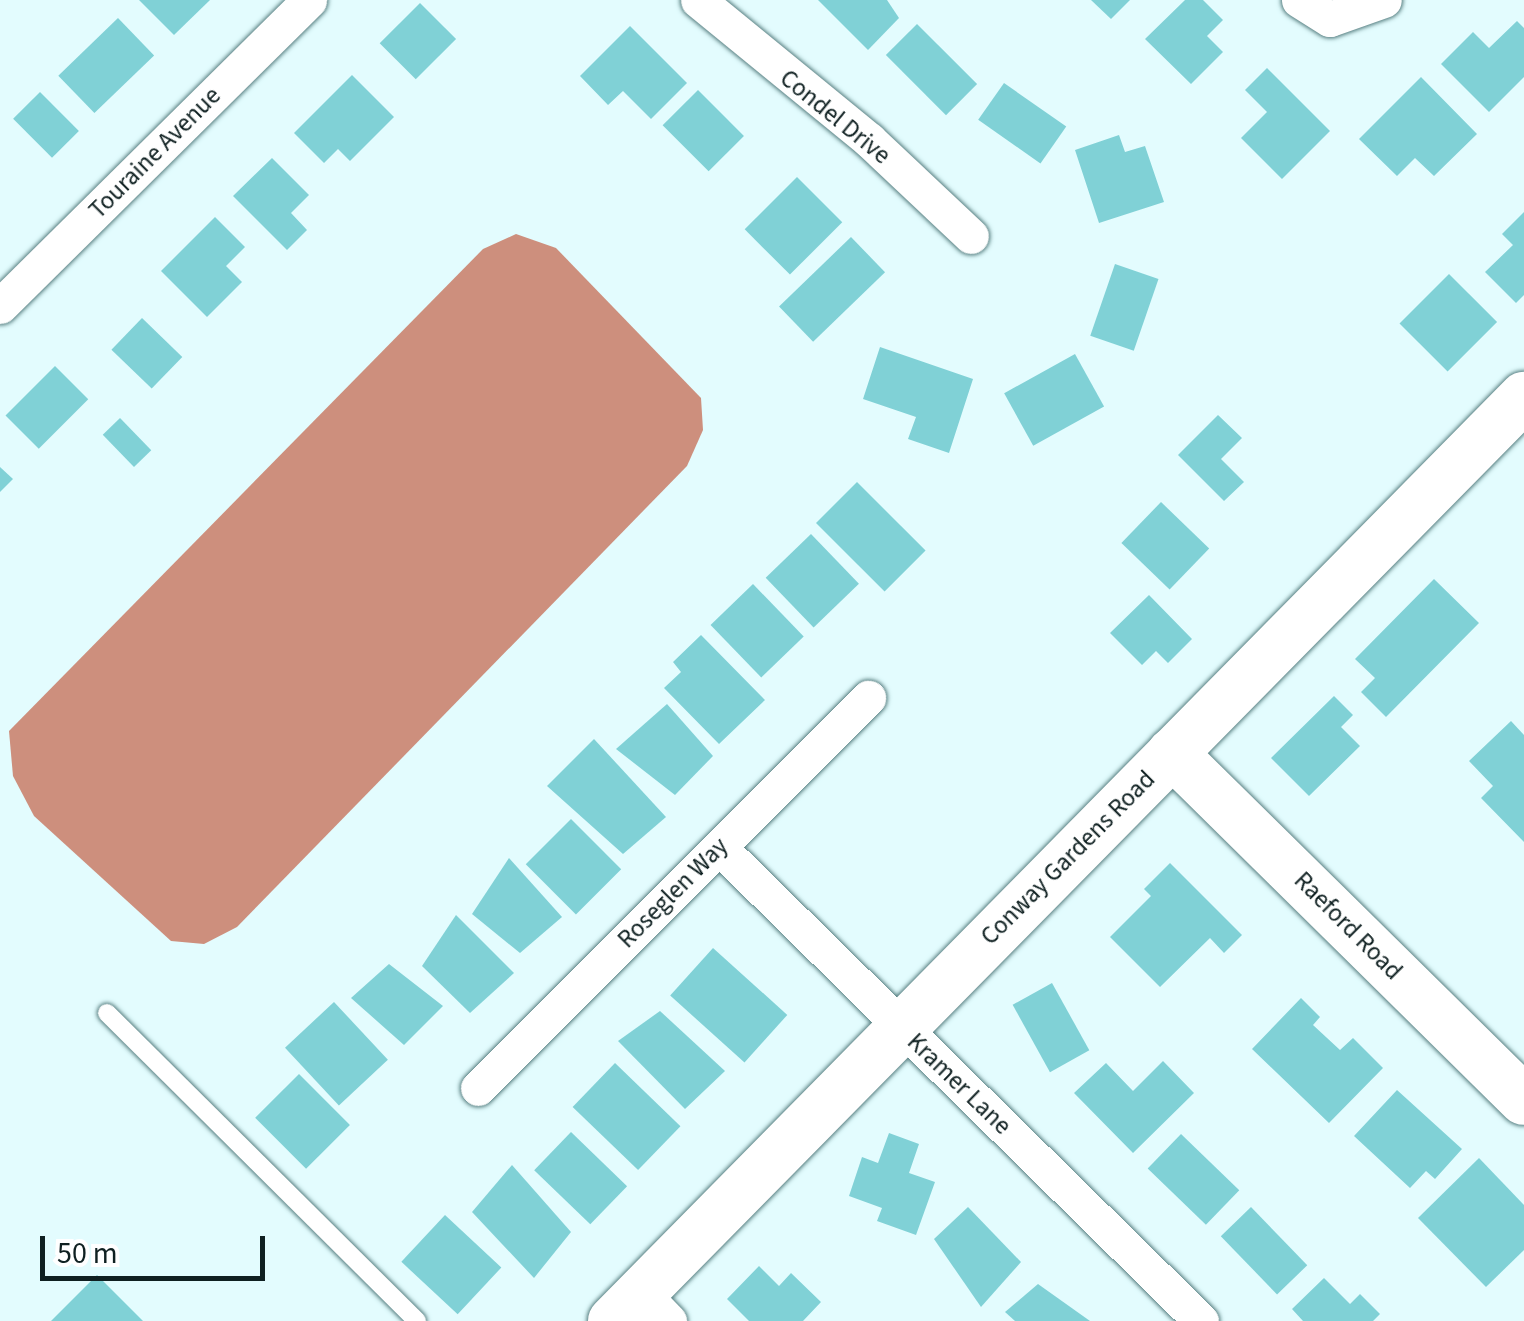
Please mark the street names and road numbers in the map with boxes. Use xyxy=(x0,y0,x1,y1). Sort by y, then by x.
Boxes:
street label: Condel Drive xyxy=(774,63,896,171)
street label: Touraine Avenue xyxy=(83,81,227,225)
street label: Conway Gardens Road xyxy=(975,765,1161,951)
street label: Roseglen Way xyxy=(612,832,734,954)
street label: Raeford Road xyxy=(1288,866,1408,986)
street label: Kramer Lane xyxy=(901,1027,1017,1141)

